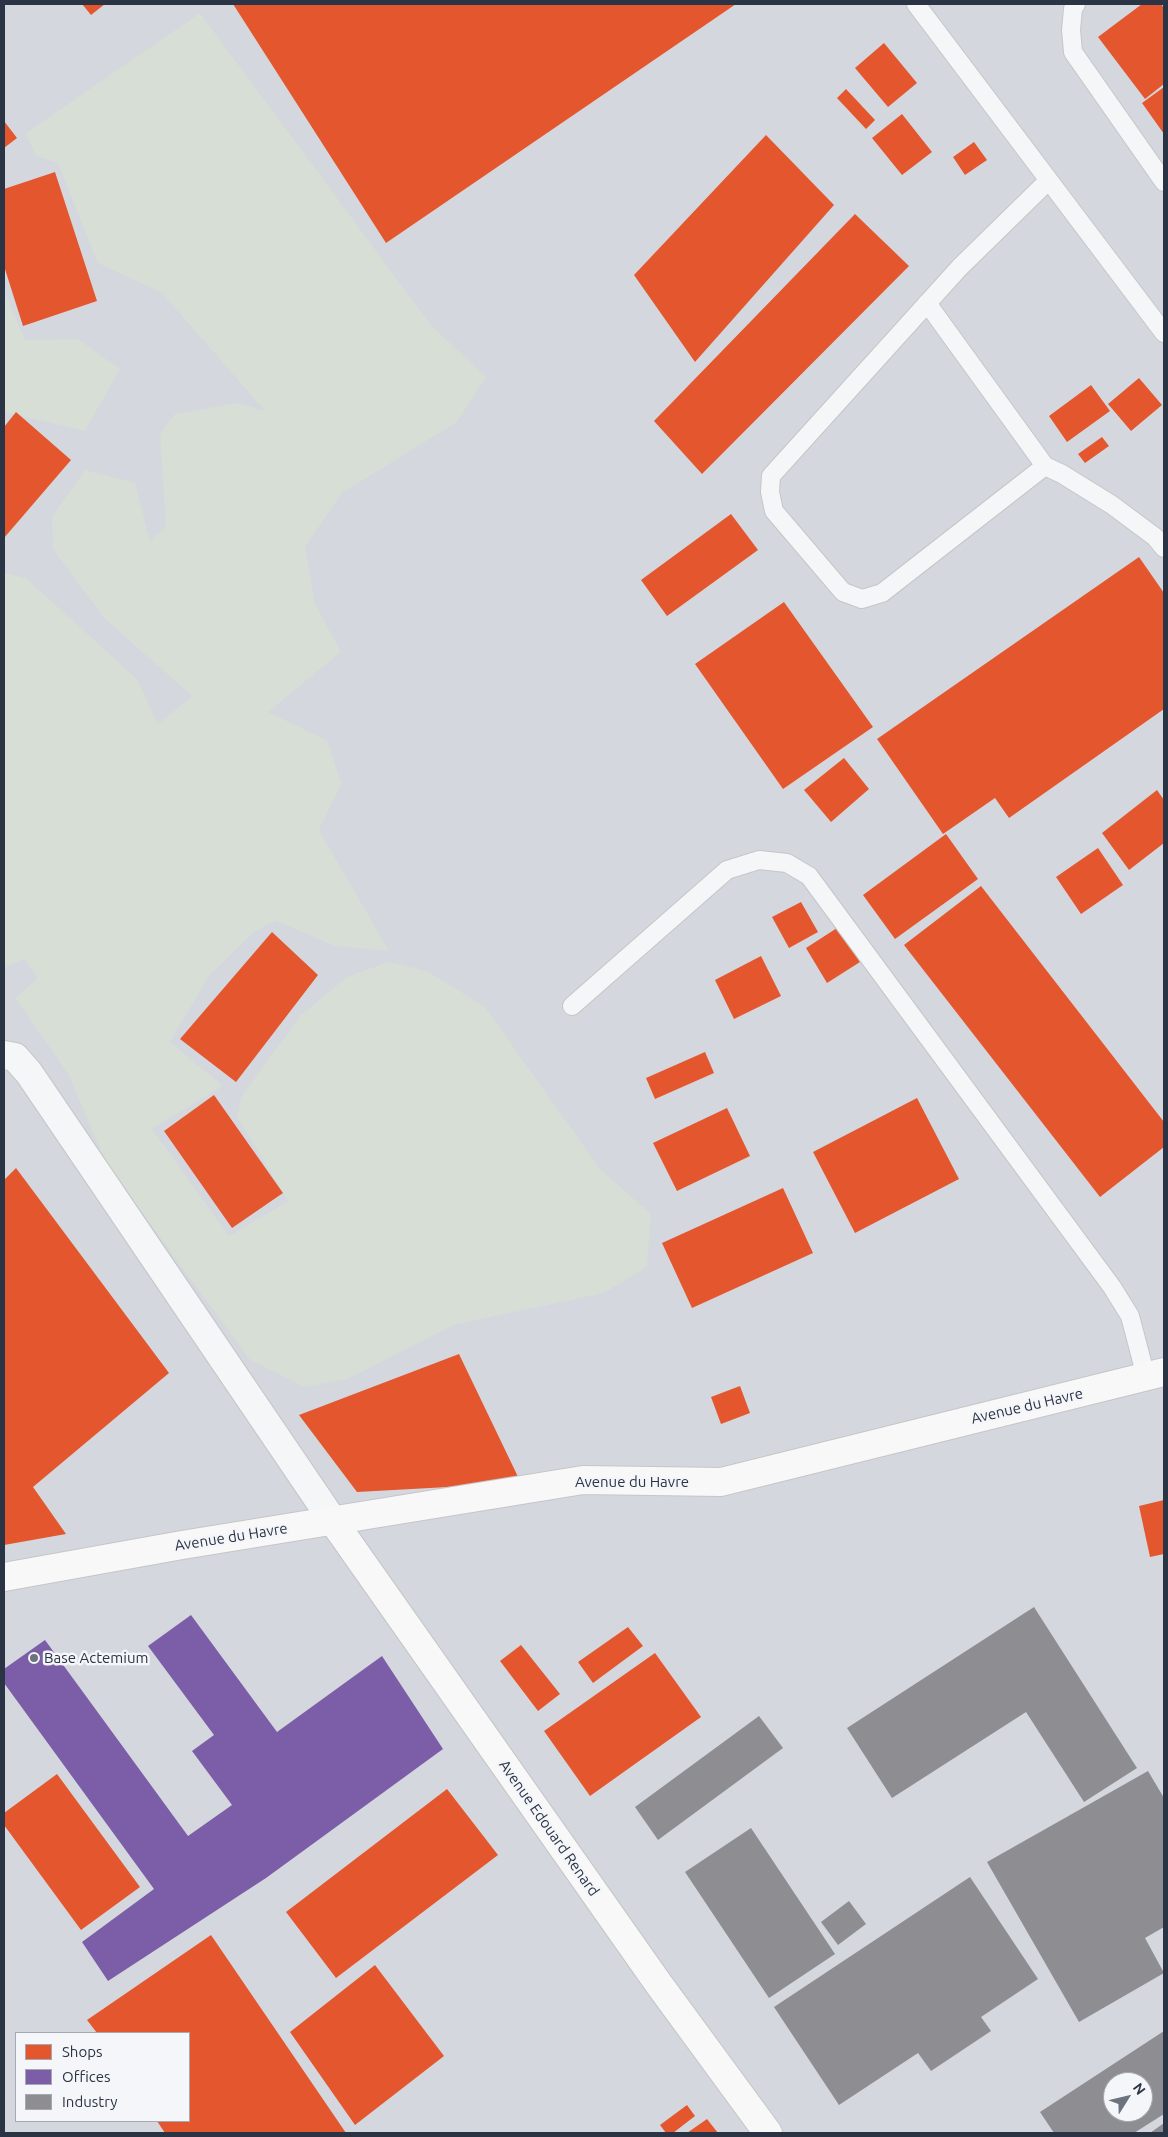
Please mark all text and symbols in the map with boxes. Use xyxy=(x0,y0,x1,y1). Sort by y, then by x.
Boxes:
street label: Avenue du Havre xyxy=(969,1384,1085,1428)
street label: Avenue du Havre xyxy=(575,1473,689,1491)
street label: Avenue du Havre xyxy=(173,1519,289,1555)
place label: Base Actemium xyxy=(44,1649,148,1667)
marker: Base Actemium xyxy=(28,1652,40,1664)
street label: Avenue Edouard Renard xyxy=(495,1756,603,1900)
legend xyxy=(15,2032,190,2122)
text: Shops xyxy=(62,2043,103,2060)
text: Offices xyxy=(62,2068,110,2085)
north arrow xyxy=(1103,2072,1153,2122)
text: N xyxy=(1130,2080,1149,2098)
text: Industry xyxy=(62,2093,117,2110)

